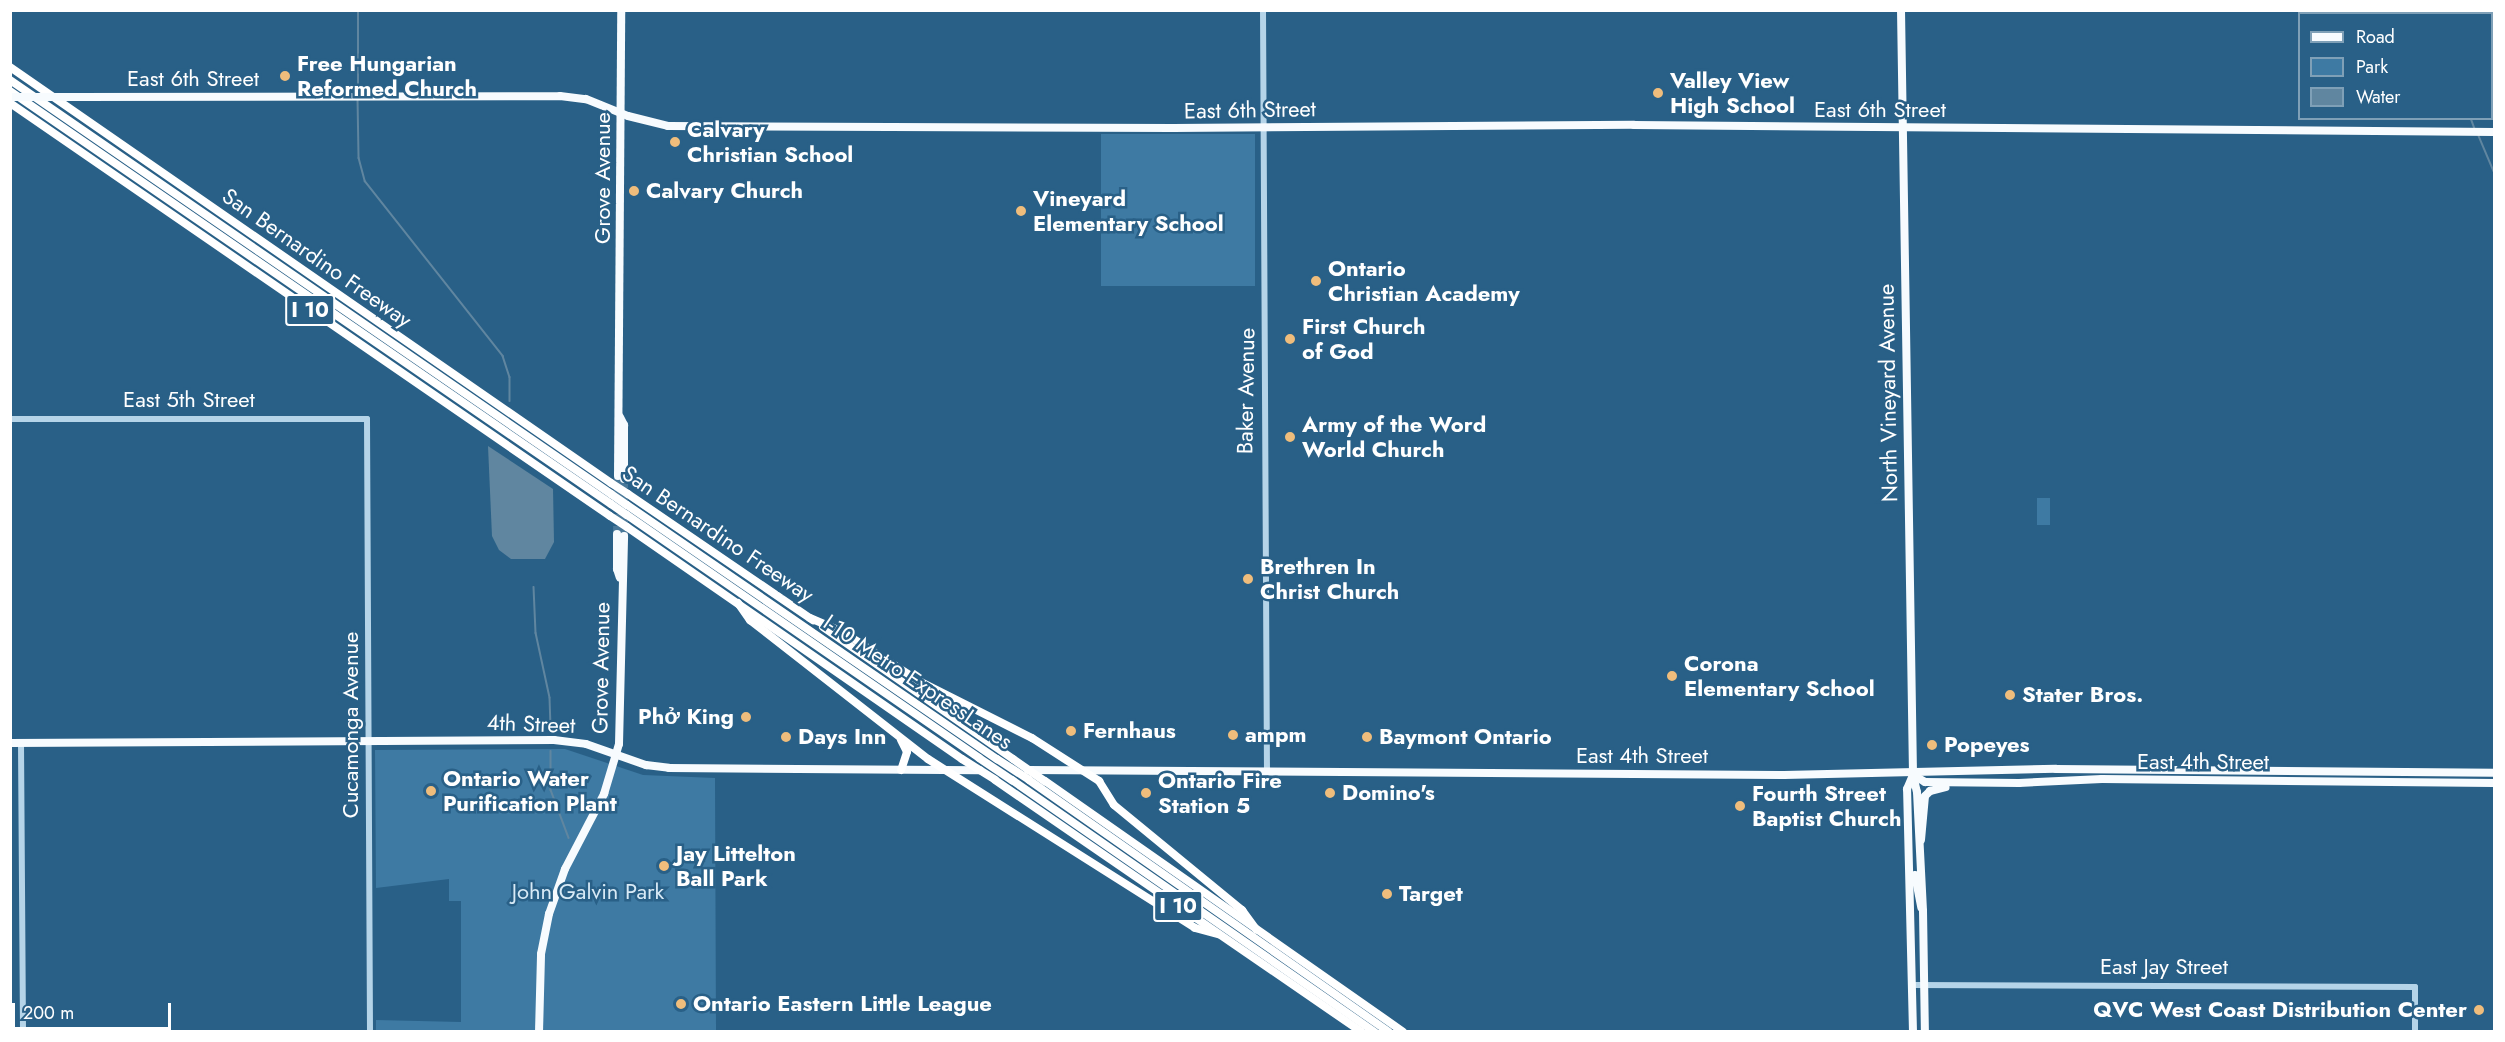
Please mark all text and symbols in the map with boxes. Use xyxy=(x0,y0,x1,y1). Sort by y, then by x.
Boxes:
legend xyxy=(2298,12,2493,120)
text: Road xyxy=(2356,24,2395,50)
place label: Free Hungarian Reformed Church xyxy=(297,50,477,101)
text: Park xyxy=(2356,54,2388,80)
street label: East 6th Street xyxy=(127,66,259,92)
place label: Valley View High School xyxy=(1670,67,1795,118)
marker: Free Hungarian Reformed Church xyxy=(278,69,292,83)
text: Water xyxy=(2356,84,2400,110)
marker: Valley View High School xyxy=(1651,86,1665,100)
street label: East 6th Street xyxy=(1184,96,1316,124)
street label: East 6th Street xyxy=(1814,97,1946,123)
street label: Grove Avenue xyxy=(590,112,616,244)
place label: Calvary Christian School xyxy=(687,116,853,168)
marker: Calvary Christian School xyxy=(668,135,682,149)
place label: Calvary Church xyxy=(646,178,803,204)
street label: San Bernardino Freeway xyxy=(217,183,417,333)
marker: Calvary Church xyxy=(627,184,641,198)
place label: Vineyard Elementary School xyxy=(1033,185,1224,236)
marker: Vineyard Elementary School xyxy=(1014,204,1028,218)
place label: Ontario Christian Academy xyxy=(1328,255,1520,306)
marker: Ontario Christian Academy xyxy=(1309,274,1323,288)
street label: North Vineyard Avenue xyxy=(1873,284,1903,502)
road number: I 10 xyxy=(284,292,336,328)
place label: First Church of God xyxy=(1302,313,1426,364)
street label: Baker Avenue xyxy=(1232,328,1260,454)
marker: First Church of God xyxy=(1283,332,1297,346)
street label: East 5th Street xyxy=(123,387,255,413)
place label: Army of the Word World Church xyxy=(1302,411,1486,463)
marker: Army of the Word World Church xyxy=(1283,430,1297,444)
street label: San Bernardino Freeway xyxy=(617,460,819,608)
place label: Brethren In Christ Church xyxy=(1260,553,1399,604)
marker: Brethren In Christ Church xyxy=(1241,572,1255,586)
street label: Grove Avenue xyxy=(587,602,615,734)
street label: I-10 Metro ExpressLanes xyxy=(818,609,1018,755)
street label: Cucamonga Avenue xyxy=(338,632,364,818)
place label: Corona Elementary School xyxy=(1684,650,1875,702)
marker: Corona Elementary School xyxy=(1665,669,1679,683)
place label: Stater Bros. xyxy=(2022,682,2143,708)
marker: Stater Bros. xyxy=(2003,688,2017,702)
place label: Phở King xyxy=(638,704,734,730)
street label: 4th Street xyxy=(486,709,576,739)
marker: Phở King xyxy=(739,710,753,724)
place label: Fernhaus xyxy=(1083,718,1176,744)
place label: ampm xyxy=(1245,722,1307,748)
place label: Days Inn xyxy=(798,724,886,750)
marker: Fernhaus xyxy=(1064,724,1078,738)
place label: Baymont Ontario xyxy=(1379,724,1552,750)
marker: ampm xyxy=(1226,728,1240,742)
marker: Days Inn xyxy=(779,730,793,744)
marker: Baymont Ontario xyxy=(1360,730,1374,744)
place label: Popeyes xyxy=(1944,732,2030,758)
marker: Popeyes xyxy=(1925,738,1939,752)
street label: East 4th Street xyxy=(1576,743,1708,769)
street label: East 4th Street xyxy=(2137,749,2269,775)
place label: Ontario Water Purification Plant xyxy=(443,765,617,816)
place label: Ontario Fire Station 5 xyxy=(1158,767,1282,818)
place label: Domino's xyxy=(1342,780,1435,806)
place label: Fourth Street Baptist Church xyxy=(1752,780,1901,831)
marker: Ontario Water Purification Plant xyxy=(424,784,438,798)
marker: Ontario Fire Station 5 xyxy=(1139,786,1153,800)
marker: Domino's xyxy=(1323,786,1337,800)
marker: Fourth Street Baptist Church xyxy=(1733,799,1747,813)
place label: Jay Littelton Ball Park xyxy=(676,840,796,891)
marker: Jay Littelton Ball Park xyxy=(657,859,671,873)
park label: John Galvin Park xyxy=(512,879,664,905)
place label: Target xyxy=(1399,881,1463,907)
marker: Target xyxy=(1380,887,1394,901)
road number: I 10 xyxy=(1152,888,1204,924)
street label: East Jay Street xyxy=(2100,954,2228,980)
scale bar xyxy=(15,991,174,1029)
place label: Ontario Eastern Little League xyxy=(693,991,992,1017)
marker: Ontario Eastern Little League xyxy=(674,997,688,1011)
place label: QVC West Coast Distribution Center xyxy=(2093,997,2467,1023)
text: 200 m xyxy=(23,1000,74,1026)
marker: QVC West Coast Distribution Center xyxy=(2472,1003,2486,1017)

